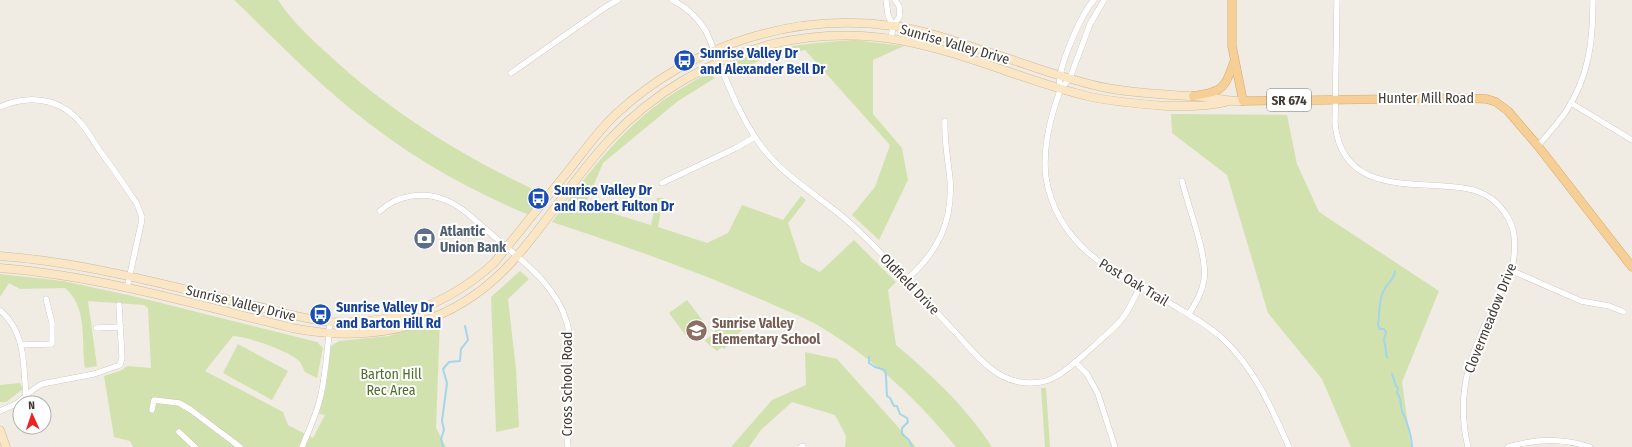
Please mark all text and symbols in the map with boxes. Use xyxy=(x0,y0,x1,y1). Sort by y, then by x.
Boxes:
street label: Sunrise Valley Drive xyxy=(898,21,1012,68)
place label: Sunrise Valley Dr and Alexander Bell Dr xyxy=(700,45,826,78)
bus stop icon: Sunrise Valley Dr and Alexander Bell Dr xyxy=(671,48,697,74)
road number: SR 674 xyxy=(1267,89,1311,111)
street label: Hunter Mill Road xyxy=(1378,90,1474,107)
place label: Sunrise Valley Dr and Robert Fulton Dr xyxy=(554,182,675,215)
bus stop icon: Sunrise Valley Dr and Robert Fulton Dr xyxy=(525,185,551,211)
place label: Atlantic Union Bank xyxy=(439,223,507,256)
bank icon: Atlantic Union Bank xyxy=(411,226,437,252)
street label: Oldfield Drive xyxy=(876,250,943,318)
street label: Post Oak Trail xyxy=(1096,255,1172,310)
street label: Clovermeadow Drive xyxy=(1461,261,1520,376)
street label: Sunrise Valley Drive xyxy=(184,282,298,325)
place label: Sunrise Valley Dr and Barton Hill Rd xyxy=(336,299,441,332)
bus stop icon: Sunrise Valley Dr and Barton Hill Rd xyxy=(308,302,334,328)
place label: Sunrise Valley Elementary School xyxy=(712,315,821,348)
school or university icon: Sunrise Valley Elementary School xyxy=(684,318,710,344)
street label: Cross School Road xyxy=(559,332,576,436)
park label: Barton Hill Rec Area xyxy=(360,366,422,399)
north arrow xyxy=(12,395,52,435)
text: N xyxy=(28,399,35,412)

